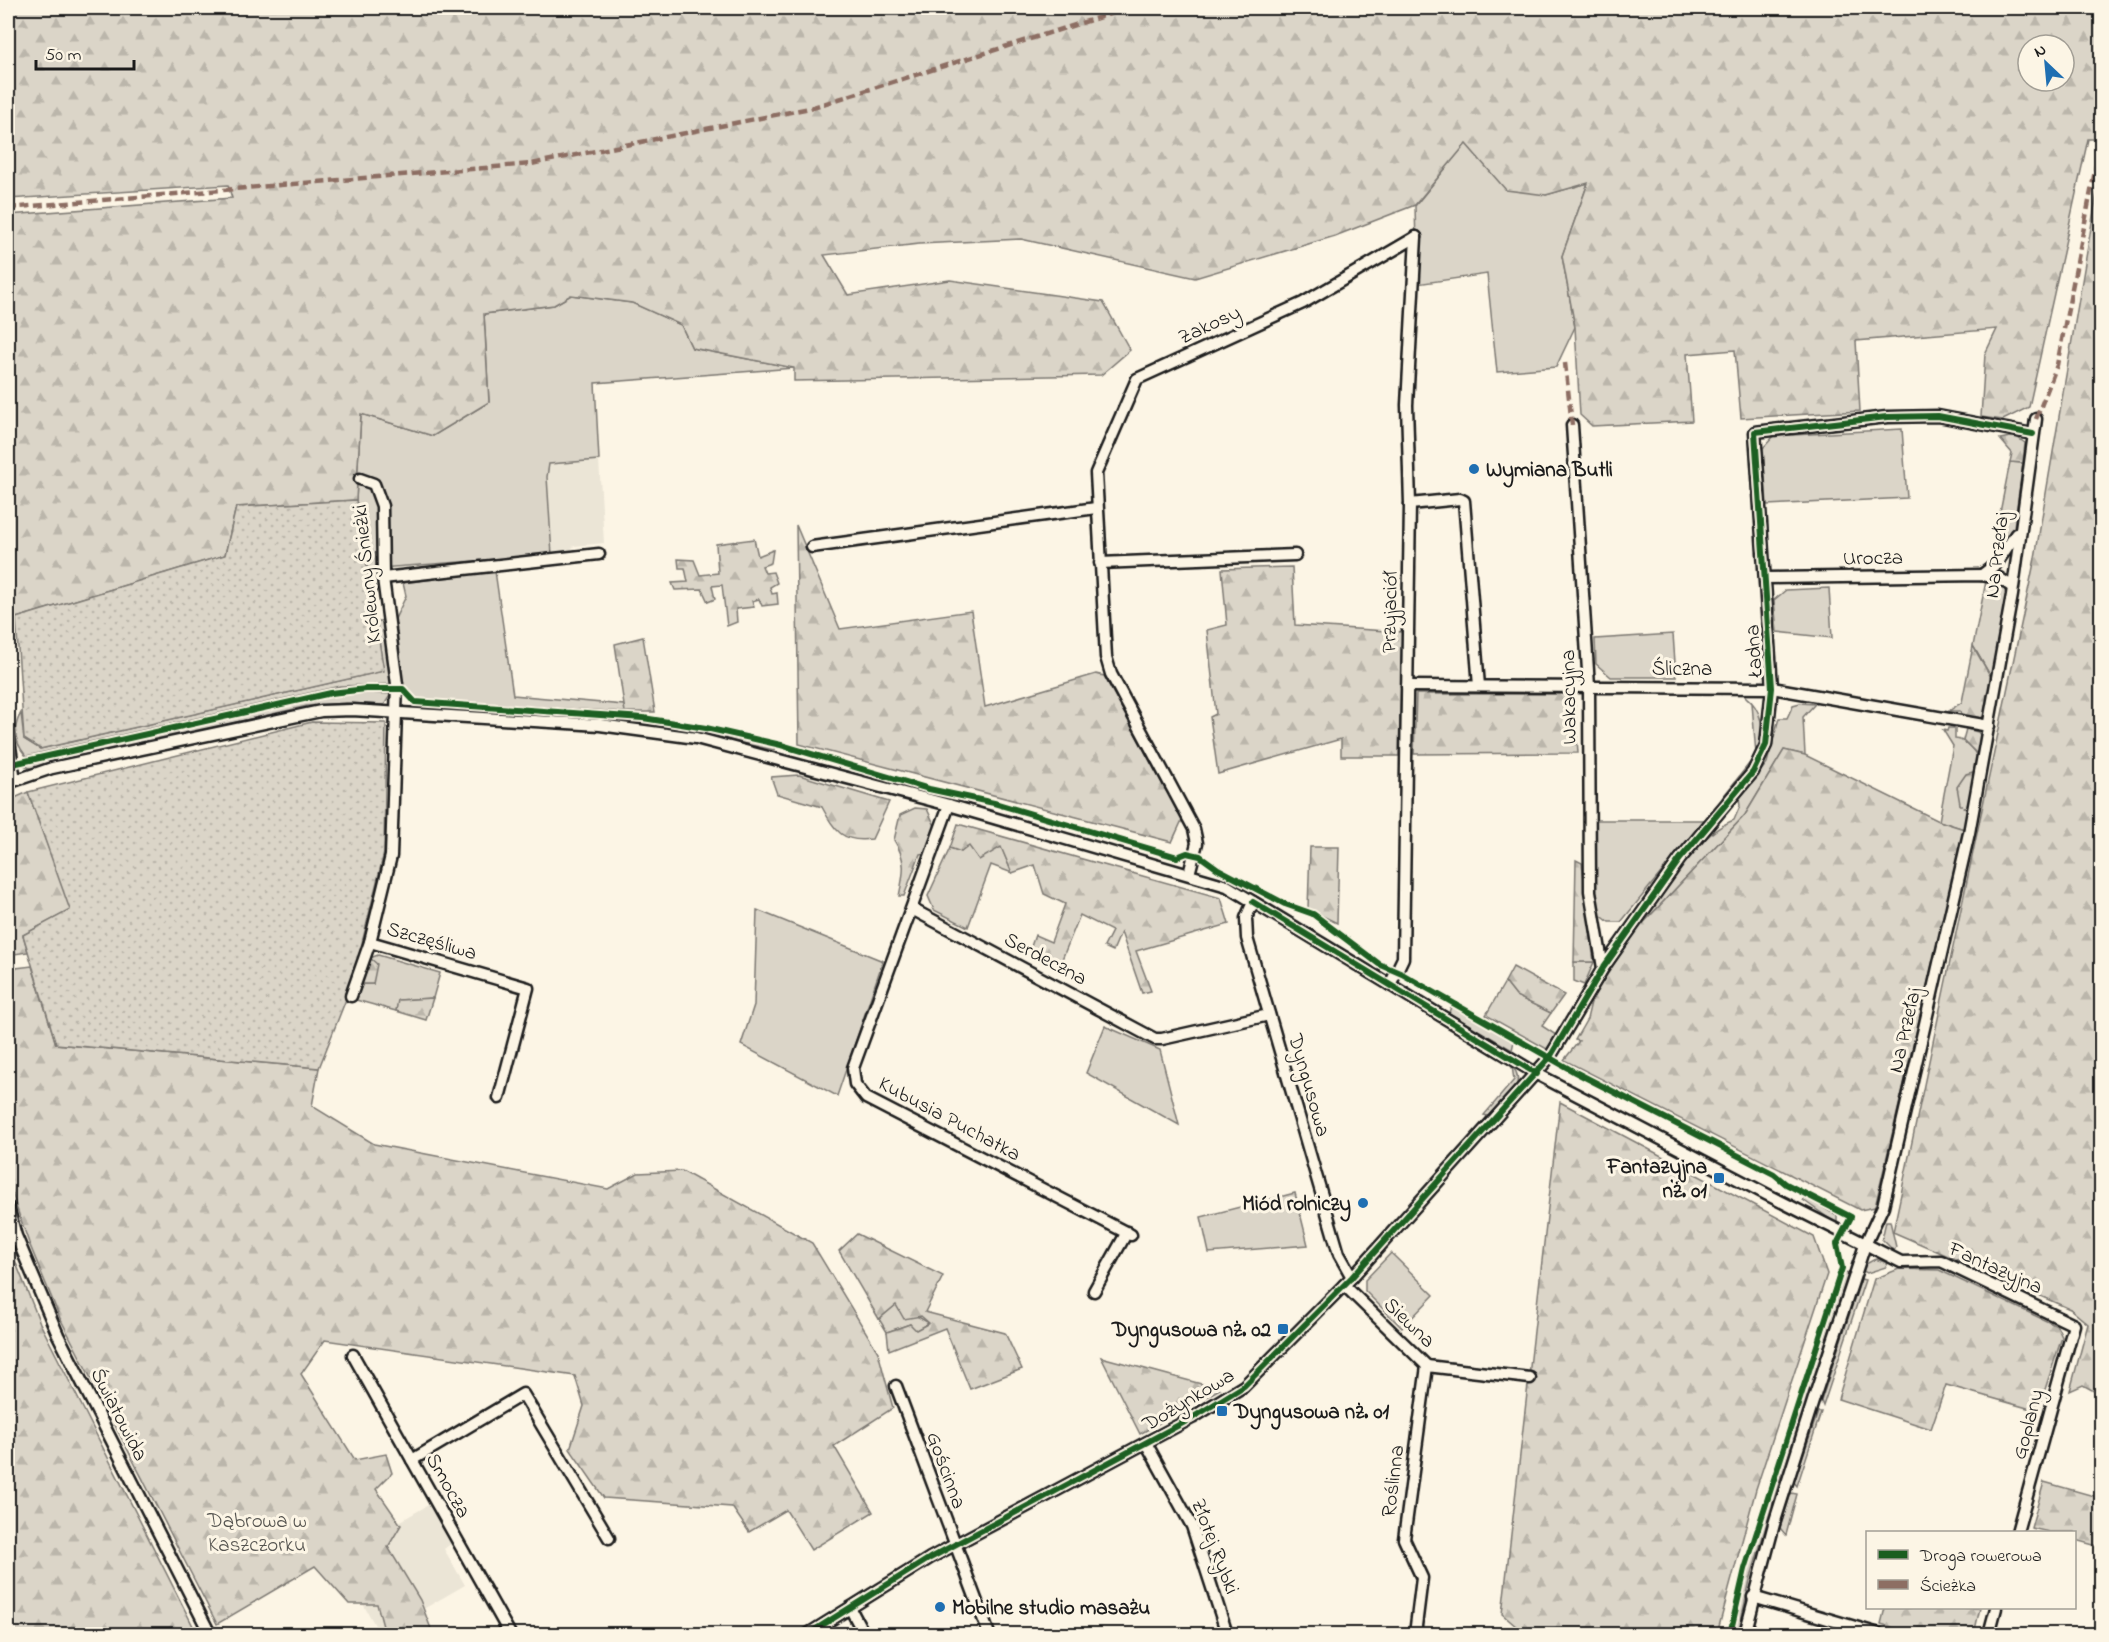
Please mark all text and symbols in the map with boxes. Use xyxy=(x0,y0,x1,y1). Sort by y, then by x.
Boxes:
scale bar xyxy=(36,33,134,71)
north arrow xyxy=(2016,33,2076,93)
text: N xyxy=(2030,38,2051,64)
text: 50 m xyxy=(45,43,82,69)
street label: Zakosy xyxy=(1174,298,1247,355)
place label: Wymiana Butli xyxy=(1486,456,1613,488)
marker: Wymiana Butli xyxy=(1467,462,1481,476)
street label: Królewny Śnieżki xyxy=(346,503,392,645)
street label: Na Przełaj xyxy=(1978,510,2018,600)
street label: Urocza xyxy=(1843,543,1903,575)
street label: Przyjaciół xyxy=(1375,570,1409,653)
street label: Ładna xyxy=(1738,624,1772,679)
street label: Wakacyjna xyxy=(1554,649,1588,745)
street label: Śliczna xyxy=(1652,655,1712,685)
street label: Szczęśliwa xyxy=(383,915,480,969)
street label: Serdeczna xyxy=(998,925,1092,994)
street label: Na Przełaj xyxy=(1882,984,1930,1076)
street label: Dyngusowa xyxy=(1277,1030,1337,1141)
street label: Kubusia Puchatka xyxy=(873,1070,1026,1170)
place label: Fantazyjna nż. 01 xyxy=(1606,1153,1707,1207)
marker: Fantazyjna nż. 01 xyxy=(1712,1171,1726,1185)
place label: Miód rolniczy xyxy=(1242,1190,1351,1222)
marker: Miód rolniczy xyxy=(1356,1196,1370,1210)
street label: Fantazyjna xyxy=(1942,1234,2047,1305)
street label: Siewna xyxy=(1376,1291,1441,1356)
place label: Dyngusowa nż. 02 xyxy=(1111,1316,1272,1348)
marker: Dyngusowa nż. 02 xyxy=(1276,1322,1290,1336)
street label: Dożynkowa xyxy=(1137,1361,1242,1442)
street label: Światowida xyxy=(82,1363,155,1467)
street label: Goplany xyxy=(2005,1386,2055,1464)
place label: Dyngusowa nż. 01 xyxy=(1233,1398,1390,1430)
marker: Dyngusowa nż. 01 xyxy=(1215,1404,1229,1418)
street label: Gościnna xyxy=(917,1428,973,1513)
street label: Roślinna xyxy=(1375,1443,1413,1519)
street label: Smocza xyxy=(417,1448,477,1524)
street label: Złotej Rybki xyxy=(1180,1495,1246,1600)
park label: Dąbrowa w Kaszczorku xyxy=(206,1507,307,1561)
legend xyxy=(1866,1531,2076,1609)
text: Droga rowerowa xyxy=(1919,1544,2042,1571)
text: Ścieżka xyxy=(1920,1574,1976,1600)
place label: Mobilne studio masażu xyxy=(952,1594,1150,1624)
marker: Mobilne studio masażu xyxy=(933,1600,947,1614)

